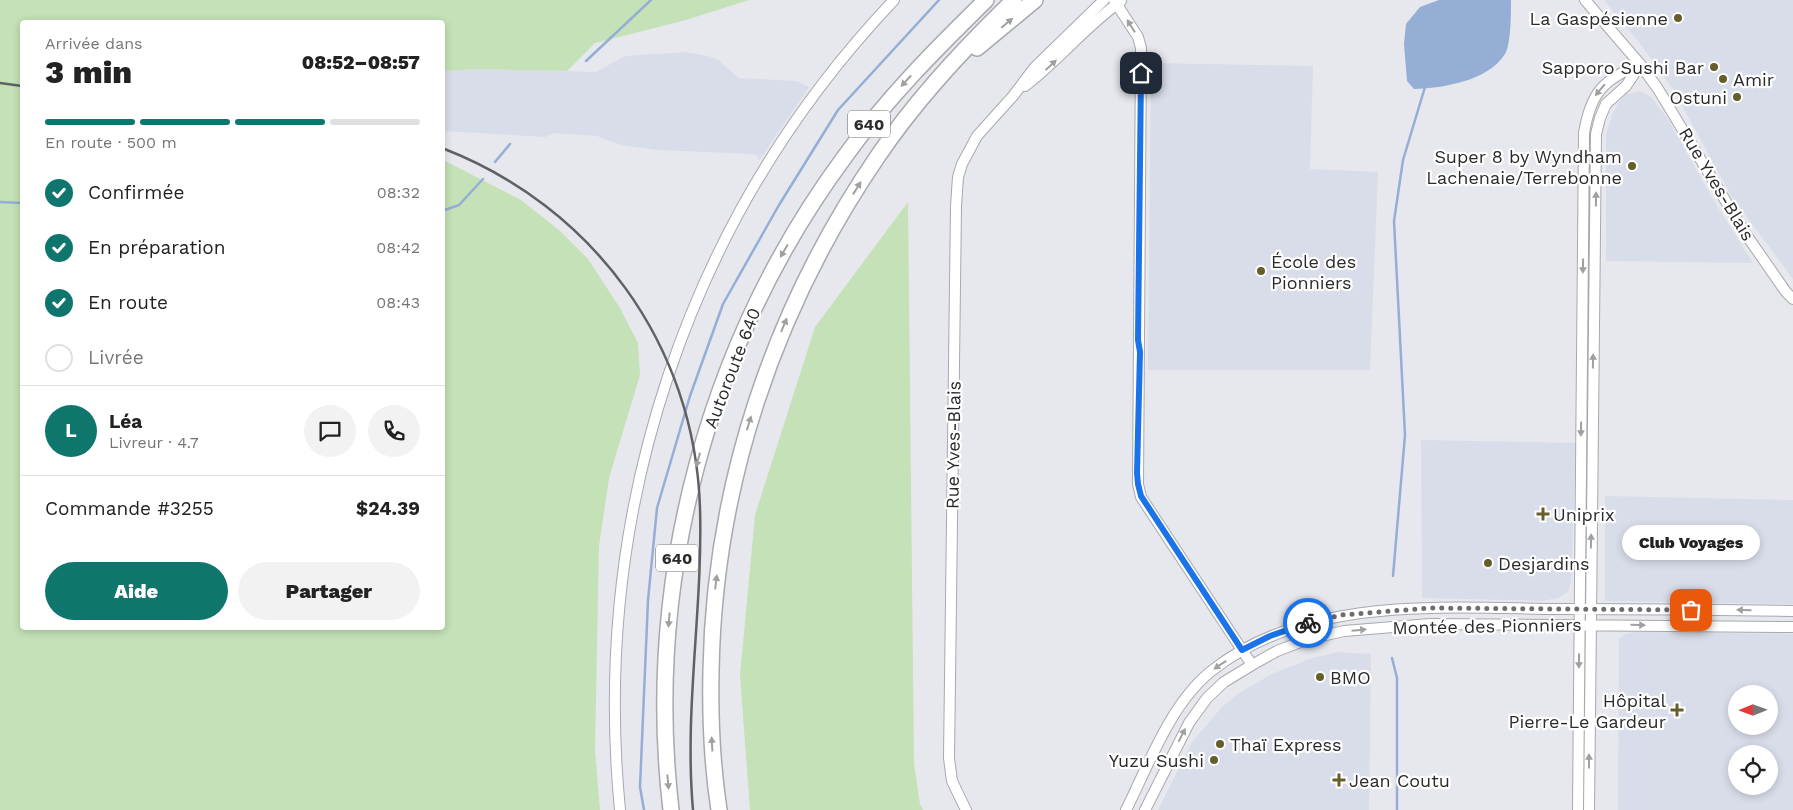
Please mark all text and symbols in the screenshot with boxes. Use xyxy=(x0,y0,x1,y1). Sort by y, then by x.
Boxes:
place label: La Gaspésienne xyxy=(1530,8,1668,29)
marker: La Gaspésienne xyxy=(1672,12,1684,24)
one-way arrow xyxy=(1001,17,1014,28)
one-way arrow xyxy=(1127,19,1136,33)
text: Arrivée dans xyxy=(45,34,143,53)
text: 08:52–08:57 xyxy=(302,51,420,74)
pin xyxy=(1120,52,1162,94)
text: 3 min xyxy=(45,53,132,91)
place label: Sapporo Sushi Bar xyxy=(1542,57,1704,78)
one-way arrow xyxy=(1044,59,1056,71)
icon: home xyxy=(1127,59,1155,87)
marker: Sapporo Sushi Bar xyxy=(1708,61,1720,73)
place label: Amir xyxy=(1733,69,1774,90)
marker: Amir xyxy=(1717,73,1729,85)
one-way arrow xyxy=(900,75,912,87)
one-way arrow xyxy=(1595,84,1606,97)
place label: Ostuni xyxy=(1669,87,1727,108)
marker: Ostuni xyxy=(1731,91,1743,103)
road number: 640 xyxy=(848,110,890,138)
street label: Rue Yves-Blais xyxy=(1675,124,1759,244)
text: En route · 500 m xyxy=(45,133,177,152)
place label: Super 8 by Wyndham Lachenaie/Terrebonne xyxy=(1426,146,1622,188)
marker: Super 8 by Wyndham Lachenaie/Terrebonne xyxy=(1626,160,1638,172)
icon: check xyxy=(45,179,73,207)
text: Confirmée xyxy=(88,181,184,204)
one-way arrow xyxy=(852,181,862,195)
text: 08:32 xyxy=(377,183,420,202)
one-way arrow xyxy=(1592,190,1600,206)
icon: check xyxy=(45,234,73,262)
text: En préparation xyxy=(88,236,225,259)
text: 08:42 xyxy=(376,238,420,257)
one-way arrow xyxy=(779,245,788,258)
place label: École des Pionniers xyxy=(1271,251,1356,293)
one-way arrow xyxy=(1579,258,1587,274)
marker: École des Pionniers xyxy=(1255,265,1267,277)
icon: check xyxy=(45,289,73,317)
text: En route xyxy=(88,291,168,314)
text: 08:43 xyxy=(376,293,420,312)
street label: Autoroute 640 xyxy=(699,305,765,431)
one-way arrow xyxy=(781,318,789,332)
text: Livrée xyxy=(88,346,144,369)
one-way arrow xyxy=(1590,353,1598,369)
street label: Rue Yves-Blais xyxy=(941,381,965,509)
button: chat xyxy=(304,405,356,457)
button: phone xyxy=(368,405,420,457)
text: Léa xyxy=(109,410,142,433)
one-way arrow xyxy=(745,415,753,430)
text: L xyxy=(65,419,77,442)
one-way arrow xyxy=(1577,421,1585,437)
text: Livreur · 4.7 xyxy=(109,433,199,452)
one-way arrow xyxy=(693,453,701,468)
text: Commande #3255 xyxy=(45,497,214,520)
text: $24.39 xyxy=(356,497,420,520)
place label: Uniprix xyxy=(1553,504,1615,525)
marker: Uniprix xyxy=(1537,508,1549,520)
callout: Club Voyages xyxy=(1622,525,1760,560)
one-way arrow xyxy=(1587,533,1595,549)
text: Club Voyages xyxy=(1639,533,1743,552)
road number: 640 xyxy=(656,544,698,572)
place label: Desjardins xyxy=(1498,553,1590,574)
marker: Desjardins xyxy=(1482,557,1494,569)
button: Aide xyxy=(45,562,228,620)
button: Partager xyxy=(238,562,420,620)
one-way arrow xyxy=(712,574,720,590)
pin xyxy=(1670,589,1712,631)
icon: bag xyxy=(1677,596,1705,624)
courier xyxy=(1283,598,1333,648)
one-way arrow xyxy=(1736,606,1752,614)
icon: bike xyxy=(1294,609,1322,637)
one-way arrow xyxy=(665,612,673,628)
street label: Montée des Pionniers xyxy=(1392,614,1582,638)
one-way arrow xyxy=(1631,622,1647,630)
one-way arrow xyxy=(1352,626,1368,634)
one-way arrow xyxy=(1575,653,1583,669)
one-way arrow xyxy=(1213,660,1227,669)
place label: BMO xyxy=(1330,667,1371,688)
marker: BMO xyxy=(1314,671,1326,683)
north arrow xyxy=(1728,685,1778,735)
map controls xyxy=(1728,685,1778,795)
place label: Hôpital Pierre-Le Gardeur xyxy=(1508,690,1666,732)
marker: Hôpital Pierre-Le Gardeur xyxy=(1670,703,1684,717)
one-way arrow xyxy=(1178,728,1186,742)
place label: Thaï Express xyxy=(1230,734,1342,755)
one-way arrow xyxy=(707,736,715,752)
marker: Thaï Express xyxy=(1214,738,1226,750)
button: locate xyxy=(1728,745,1778,795)
place label: Yuzu Sushi xyxy=(1109,750,1204,771)
one-way arrow xyxy=(1585,753,1593,769)
marker: Yuzu Sushi xyxy=(1208,754,1220,766)
place label: Jean Coutu xyxy=(1349,770,1450,791)
marker: Jean Coutu xyxy=(1333,774,1345,786)
one-way arrow xyxy=(664,775,672,791)

